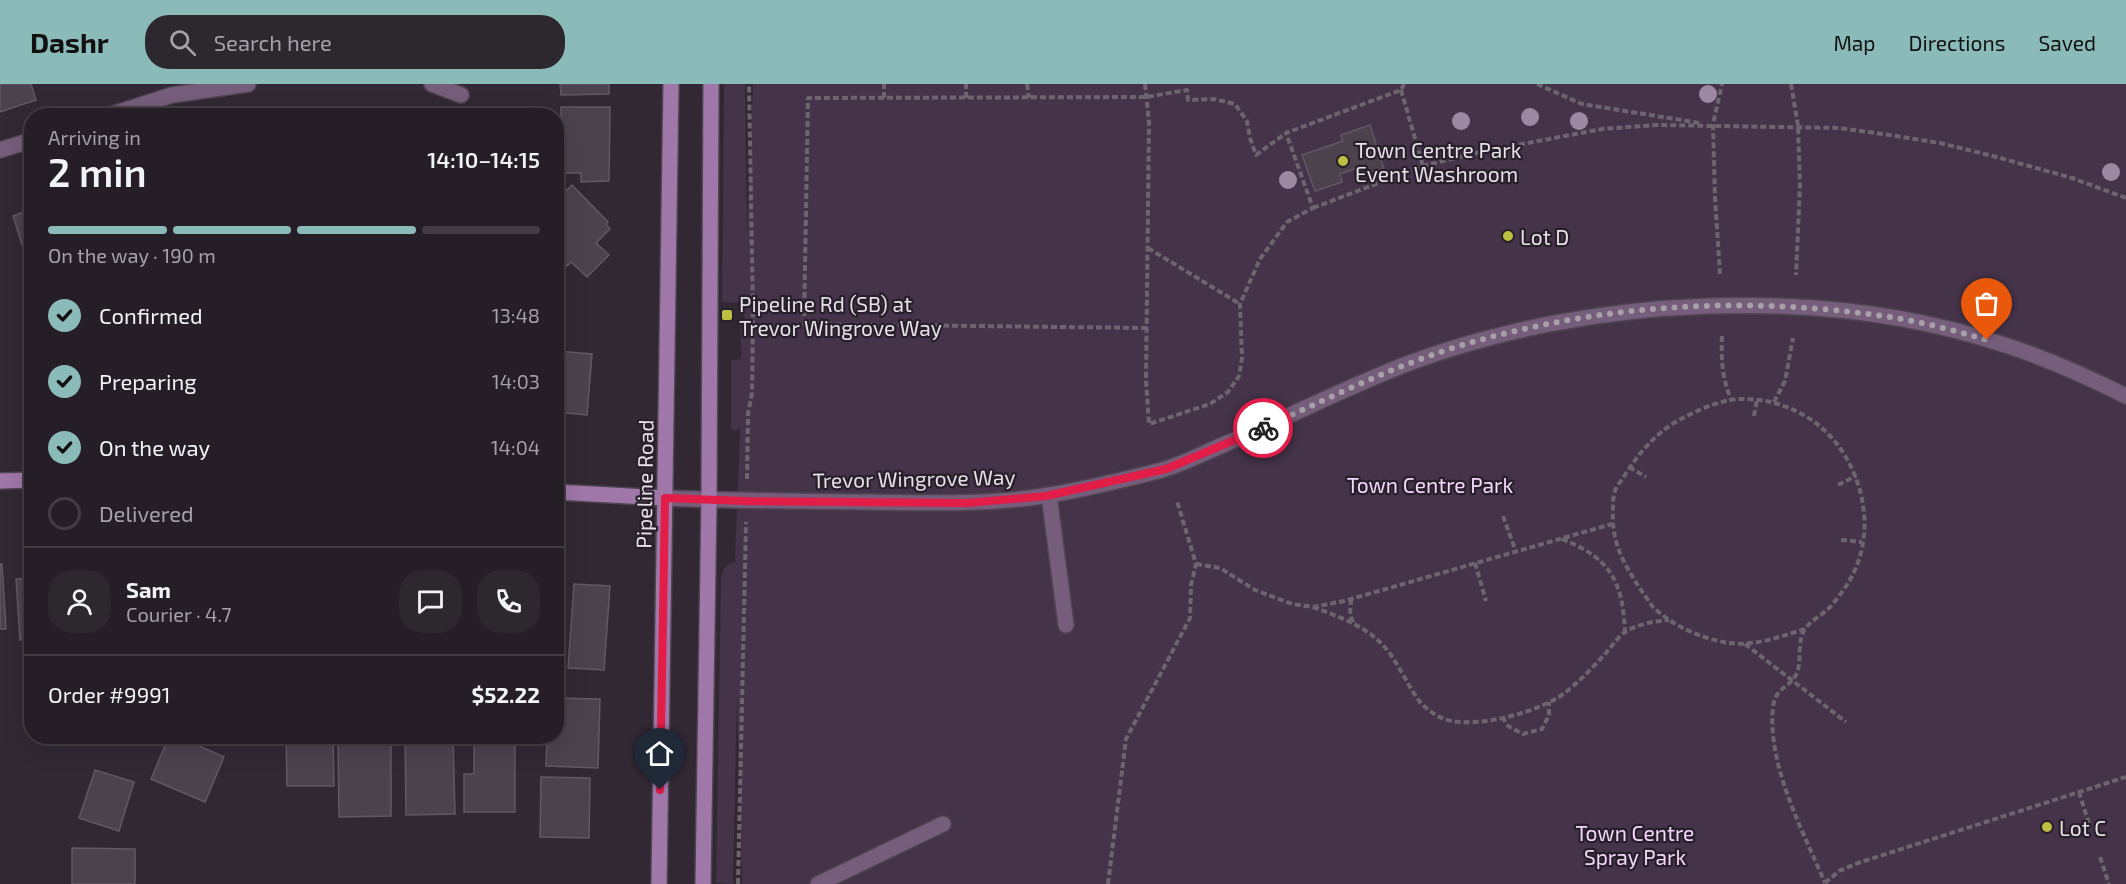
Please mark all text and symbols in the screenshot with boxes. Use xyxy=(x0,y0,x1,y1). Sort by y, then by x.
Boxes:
search box xyxy=(145,15,565,69)
text: Dashr xyxy=(30,25,109,59)
icon: search xyxy=(166,26,199,59)
text: Search here xyxy=(214,29,332,55)
text: Map xyxy=(1833,30,1876,55)
text: Directions xyxy=(1909,30,2005,55)
text: Saved xyxy=(2038,30,2096,55)
text: Arriving in xyxy=(48,125,141,149)
place label: Town Centre Park Event Washroom xyxy=(1355,137,1522,186)
text: 14:10–14:15 xyxy=(427,146,540,172)
text: 2 min xyxy=(48,148,147,195)
marker: Town Centre Park Event Washroom xyxy=(1336,154,1350,168)
place label: Lot D xyxy=(1520,224,1569,249)
marker: Lot D xyxy=(1501,229,1515,243)
text: On the way · 190 m xyxy=(48,243,216,267)
pin xyxy=(1961,278,2012,340)
icon: bag xyxy=(1970,287,2003,320)
place label: Pipeline Rd (SB) at Trevor Wingrove Way xyxy=(739,291,942,340)
icon: check xyxy=(48,299,81,332)
text: Confirmed xyxy=(99,302,203,328)
text: 13:48 xyxy=(492,303,540,327)
marker: Pipeline Rd (SB) at Trevor Wingrove Way xyxy=(720,308,734,322)
icon: check xyxy=(48,365,81,398)
text: Preparing xyxy=(99,368,197,394)
text: 14:03 xyxy=(492,369,540,393)
courier xyxy=(1233,398,1293,458)
icon: bike xyxy=(1247,412,1280,445)
street label: Pipeline Road xyxy=(630,419,658,549)
icon: check xyxy=(48,431,81,464)
text: On the way xyxy=(99,434,210,460)
text: 14:04 xyxy=(491,435,540,459)
street label: Trevor Wingrove Way xyxy=(812,464,1016,492)
park label: Town Centre Park xyxy=(1347,472,1514,497)
text: Delivered xyxy=(99,500,194,526)
button: person xyxy=(48,570,111,633)
button: chat xyxy=(399,570,462,633)
button: phone xyxy=(477,570,540,633)
text: Sam xyxy=(126,576,171,602)
text: Courier · 4.7 xyxy=(126,602,232,626)
text: Order #9991 xyxy=(48,681,171,707)
text: $52.22 xyxy=(471,681,540,707)
pin xyxy=(634,728,685,790)
icon: home xyxy=(643,737,676,770)
place label: Lot C xyxy=(2059,815,2106,840)
park label: Town Centre Spray Park xyxy=(1576,820,1694,869)
marker: Lot C xyxy=(2040,820,2054,834)

